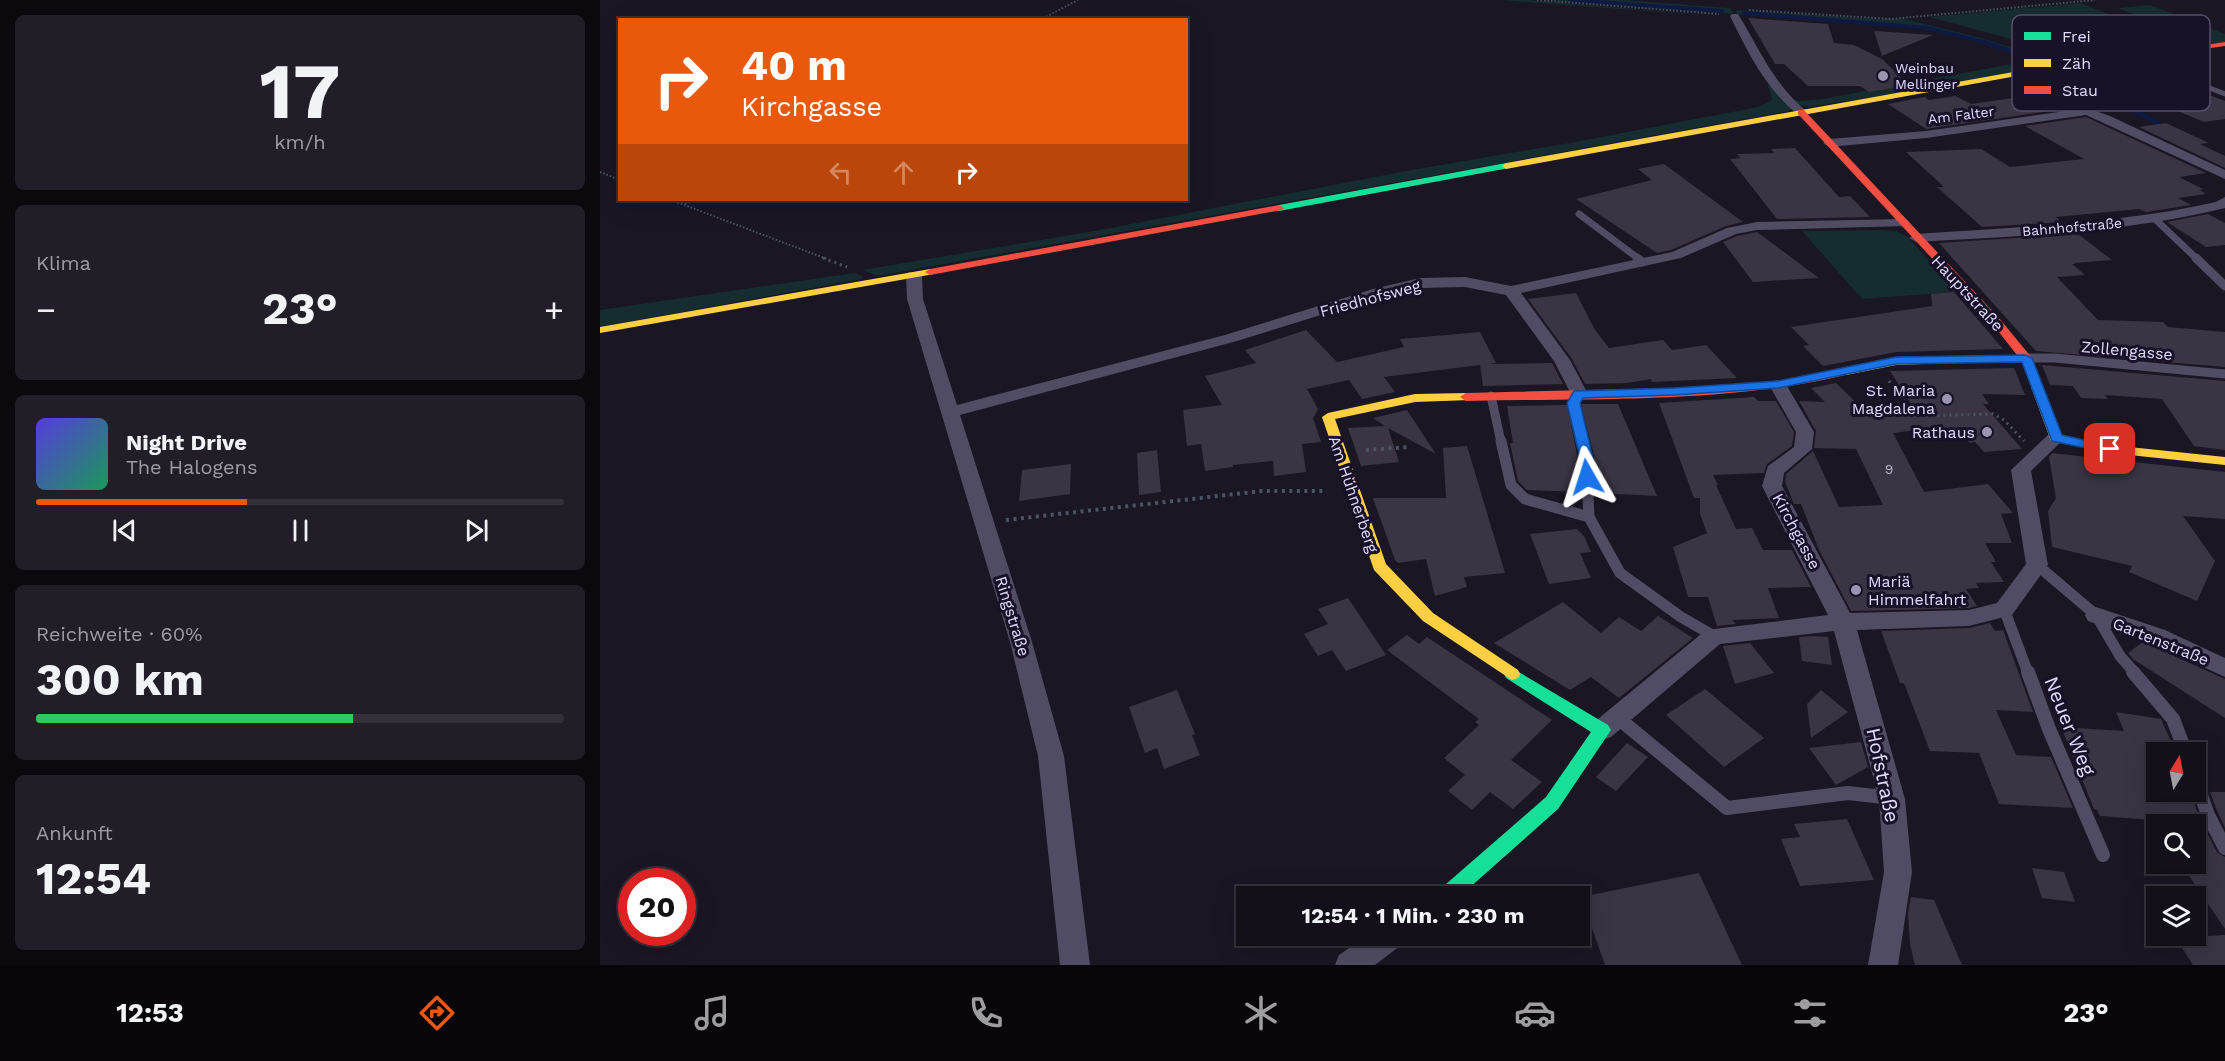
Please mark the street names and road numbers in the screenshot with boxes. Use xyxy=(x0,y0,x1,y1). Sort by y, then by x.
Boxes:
street label: Am Falter xyxy=(1927,103,1995,127)
street label: Bahnhofstraße xyxy=(2021,215,2123,239)
street label: Hauptstraße xyxy=(1928,251,2008,335)
street label: Friedhofsweg xyxy=(1318,276,1423,321)
street label: Zollengasse xyxy=(2080,337,2174,364)
street label: Am Hühnerberg xyxy=(1325,433,1383,555)
street label: Kirchgasse xyxy=(1769,490,1825,573)
street label: Ringstraße xyxy=(991,574,1034,659)
street label: Gartenstraße xyxy=(2110,614,2212,669)
street label: Neuer Weg xyxy=(2039,673,2101,779)
street label: Hofstraße xyxy=(1861,725,1905,825)

